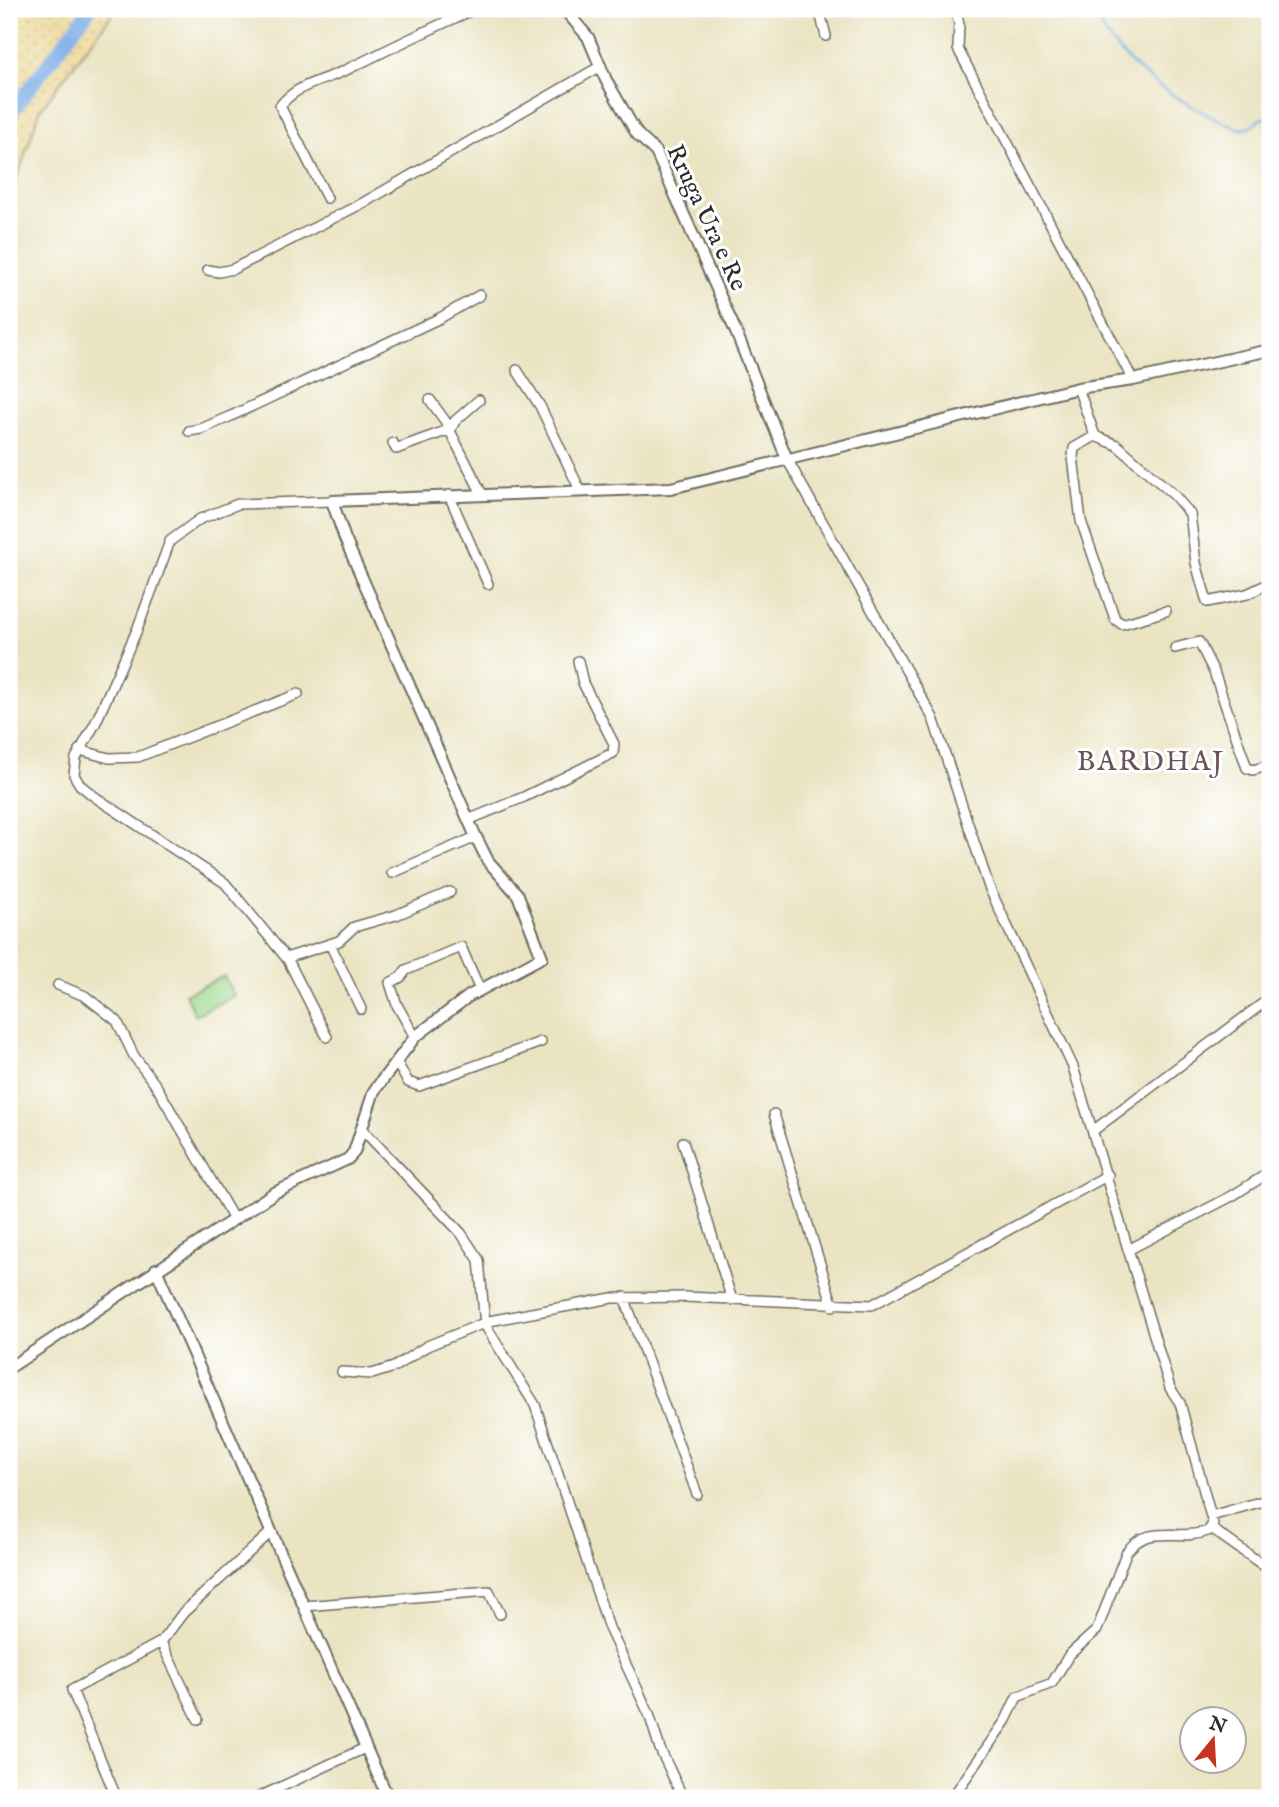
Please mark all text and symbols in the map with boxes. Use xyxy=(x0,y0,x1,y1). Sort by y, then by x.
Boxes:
street label: Rruga Ura e Re xyxy=(659,140,753,296)
district label: BARDHAJ xyxy=(1077,745,1225,780)
north arrow xyxy=(1178,1706,1248,1776)
text: N xyxy=(1205,1711,1230,1740)

